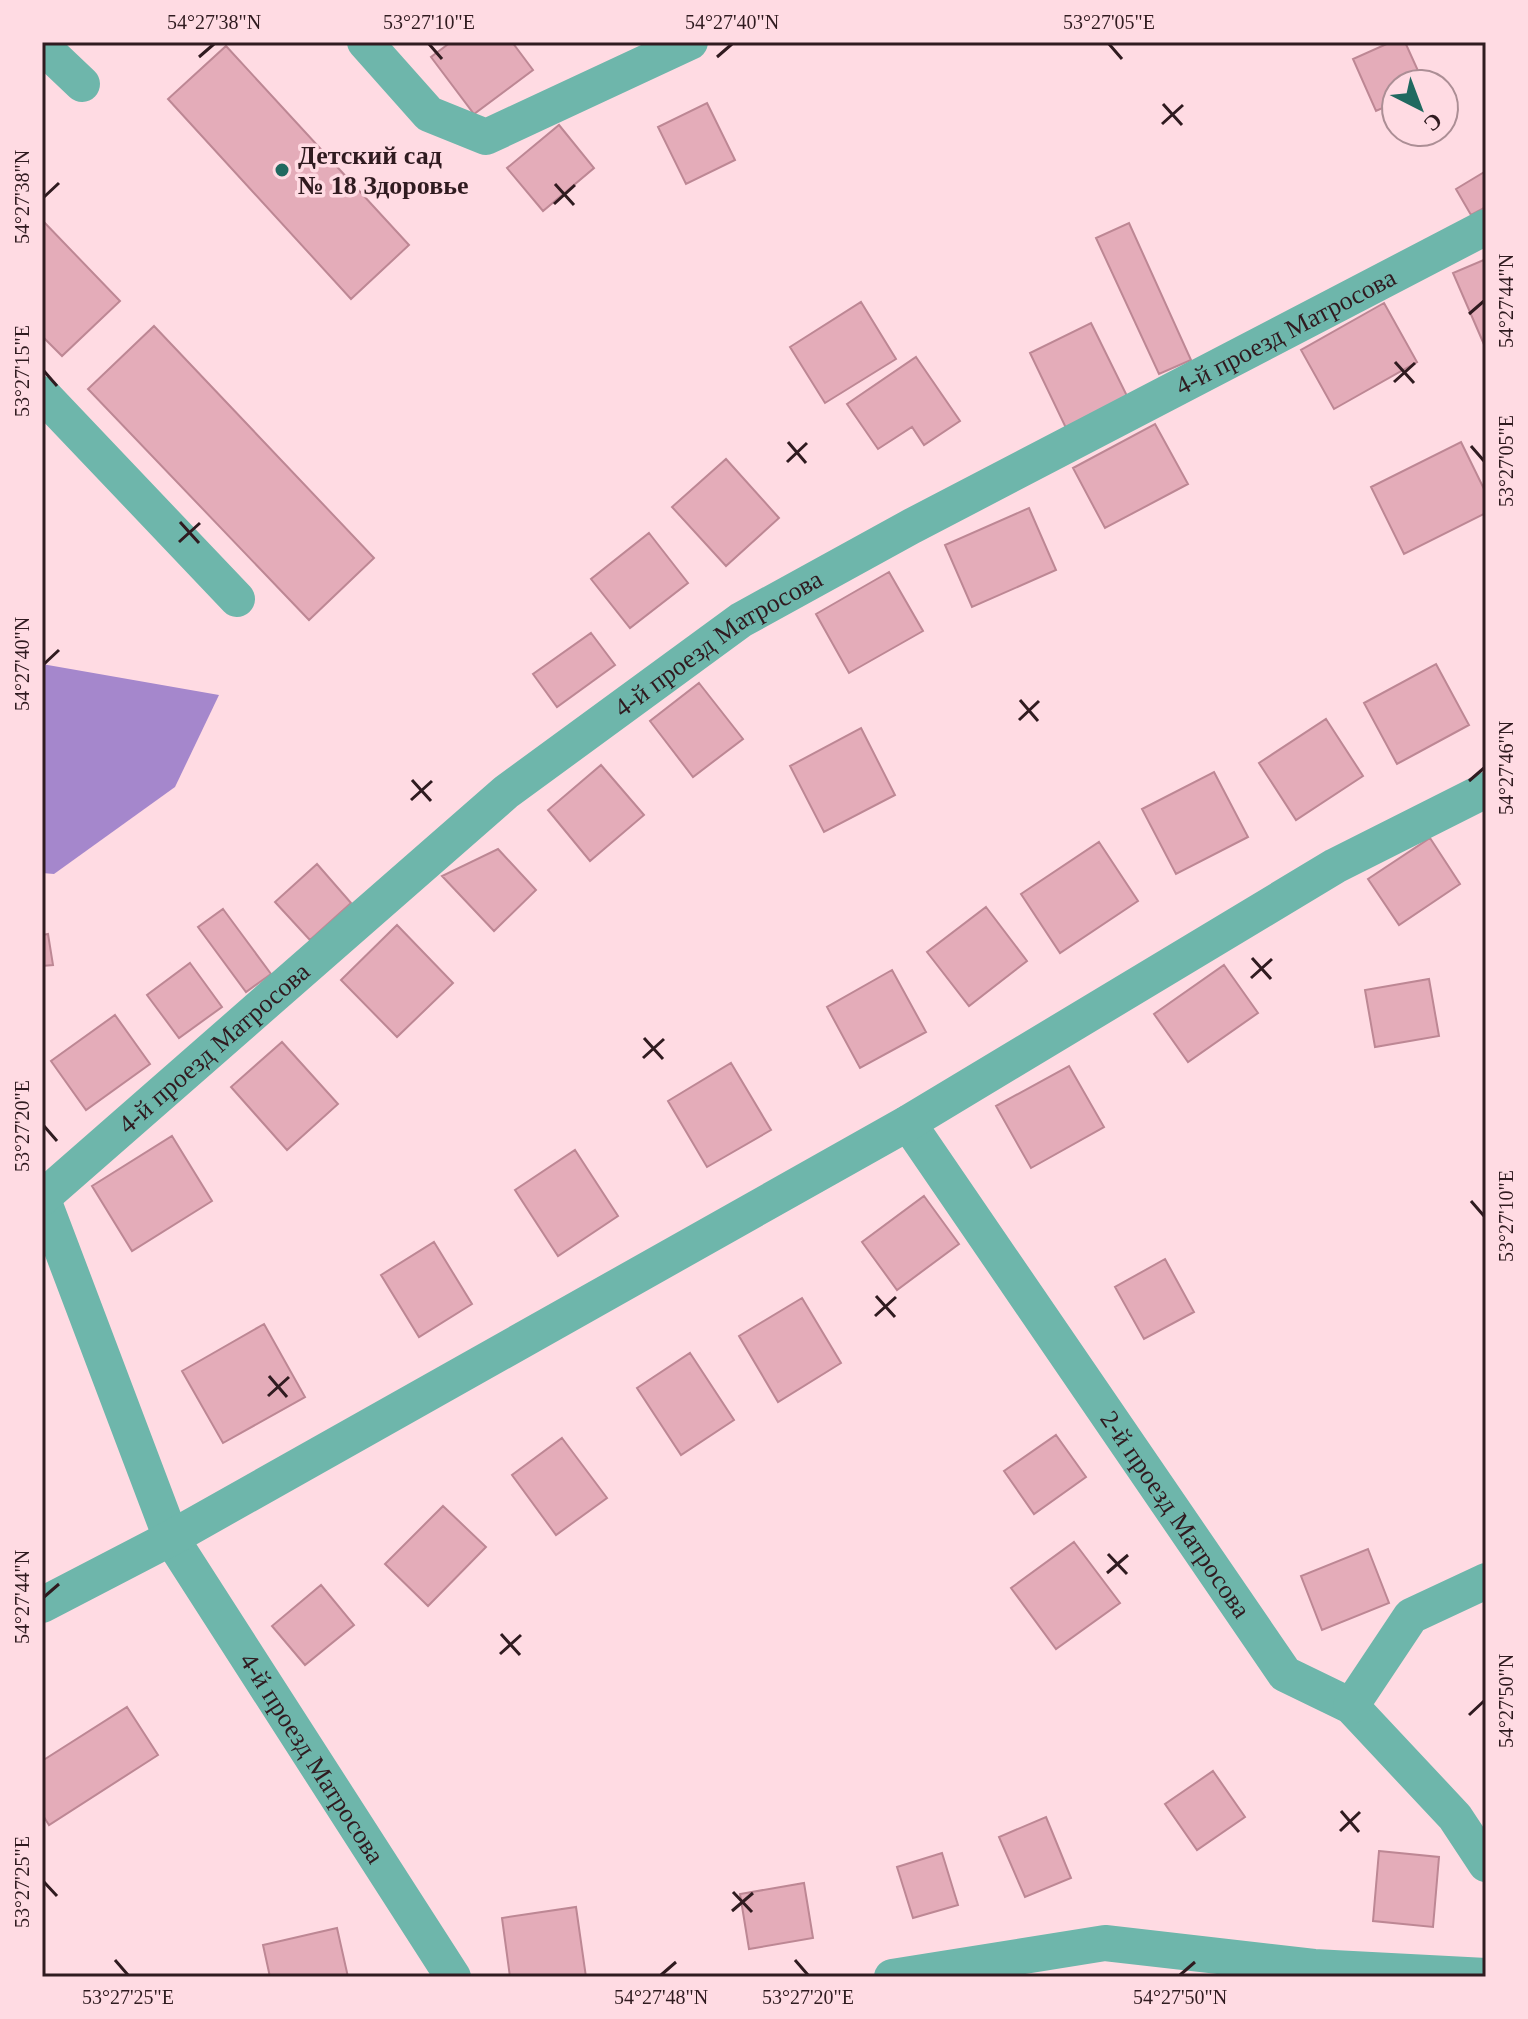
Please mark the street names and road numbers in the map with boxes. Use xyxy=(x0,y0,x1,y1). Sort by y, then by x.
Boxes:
street label: 4-й проезд Матросова xyxy=(1171,262,1401,401)
street label: 4-й проезд Матросова xyxy=(608,564,828,723)
street label: 4-й проезд Матросова xyxy=(112,956,315,1139)
street label: 2-й проезд Матросова xyxy=(1095,1405,1257,1623)
street label: 4-й проезд Матросова xyxy=(234,1647,391,1869)

